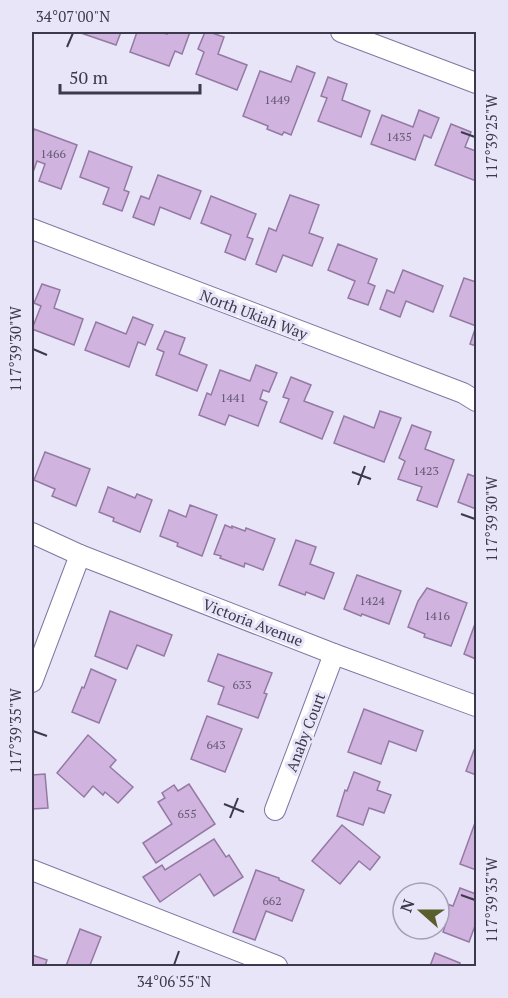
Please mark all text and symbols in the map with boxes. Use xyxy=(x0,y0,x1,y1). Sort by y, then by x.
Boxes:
text: 34°07'00"N xyxy=(36,6,110,26)
scale bar xyxy=(60,57,200,95)
text: 50 m xyxy=(69,65,109,89)
house number: 1449 xyxy=(264,92,290,107)
text: 117°39'25"W xyxy=(481,93,501,180)
house number: 1435 xyxy=(386,129,412,144)
house number: 1466 xyxy=(40,146,66,161)
street label: North Ukiah Way xyxy=(197,284,311,344)
text: 117°39'30"W xyxy=(5,305,25,392)
house number: 1441 xyxy=(220,390,246,405)
house number: 1423 xyxy=(413,463,439,478)
text: 117°39'30"W xyxy=(481,475,501,562)
house number: 1424 xyxy=(359,593,385,608)
street label: Victoria Avenue xyxy=(200,594,306,650)
house number: 1416 xyxy=(424,608,450,623)
house number: 633 xyxy=(232,677,252,692)
text: 117°39'35"W xyxy=(5,687,25,774)
street label: Anaby Court xyxy=(281,689,329,775)
house number: 643 xyxy=(206,737,226,752)
house number: 655 xyxy=(177,806,197,821)
text: 117°39'35"W xyxy=(481,856,501,943)
north arrow xyxy=(391,881,451,941)
house number: 662 xyxy=(262,893,282,908)
text: N xyxy=(395,896,419,915)
text: 34°06'55"N xyxy=(137,971,211,991)

